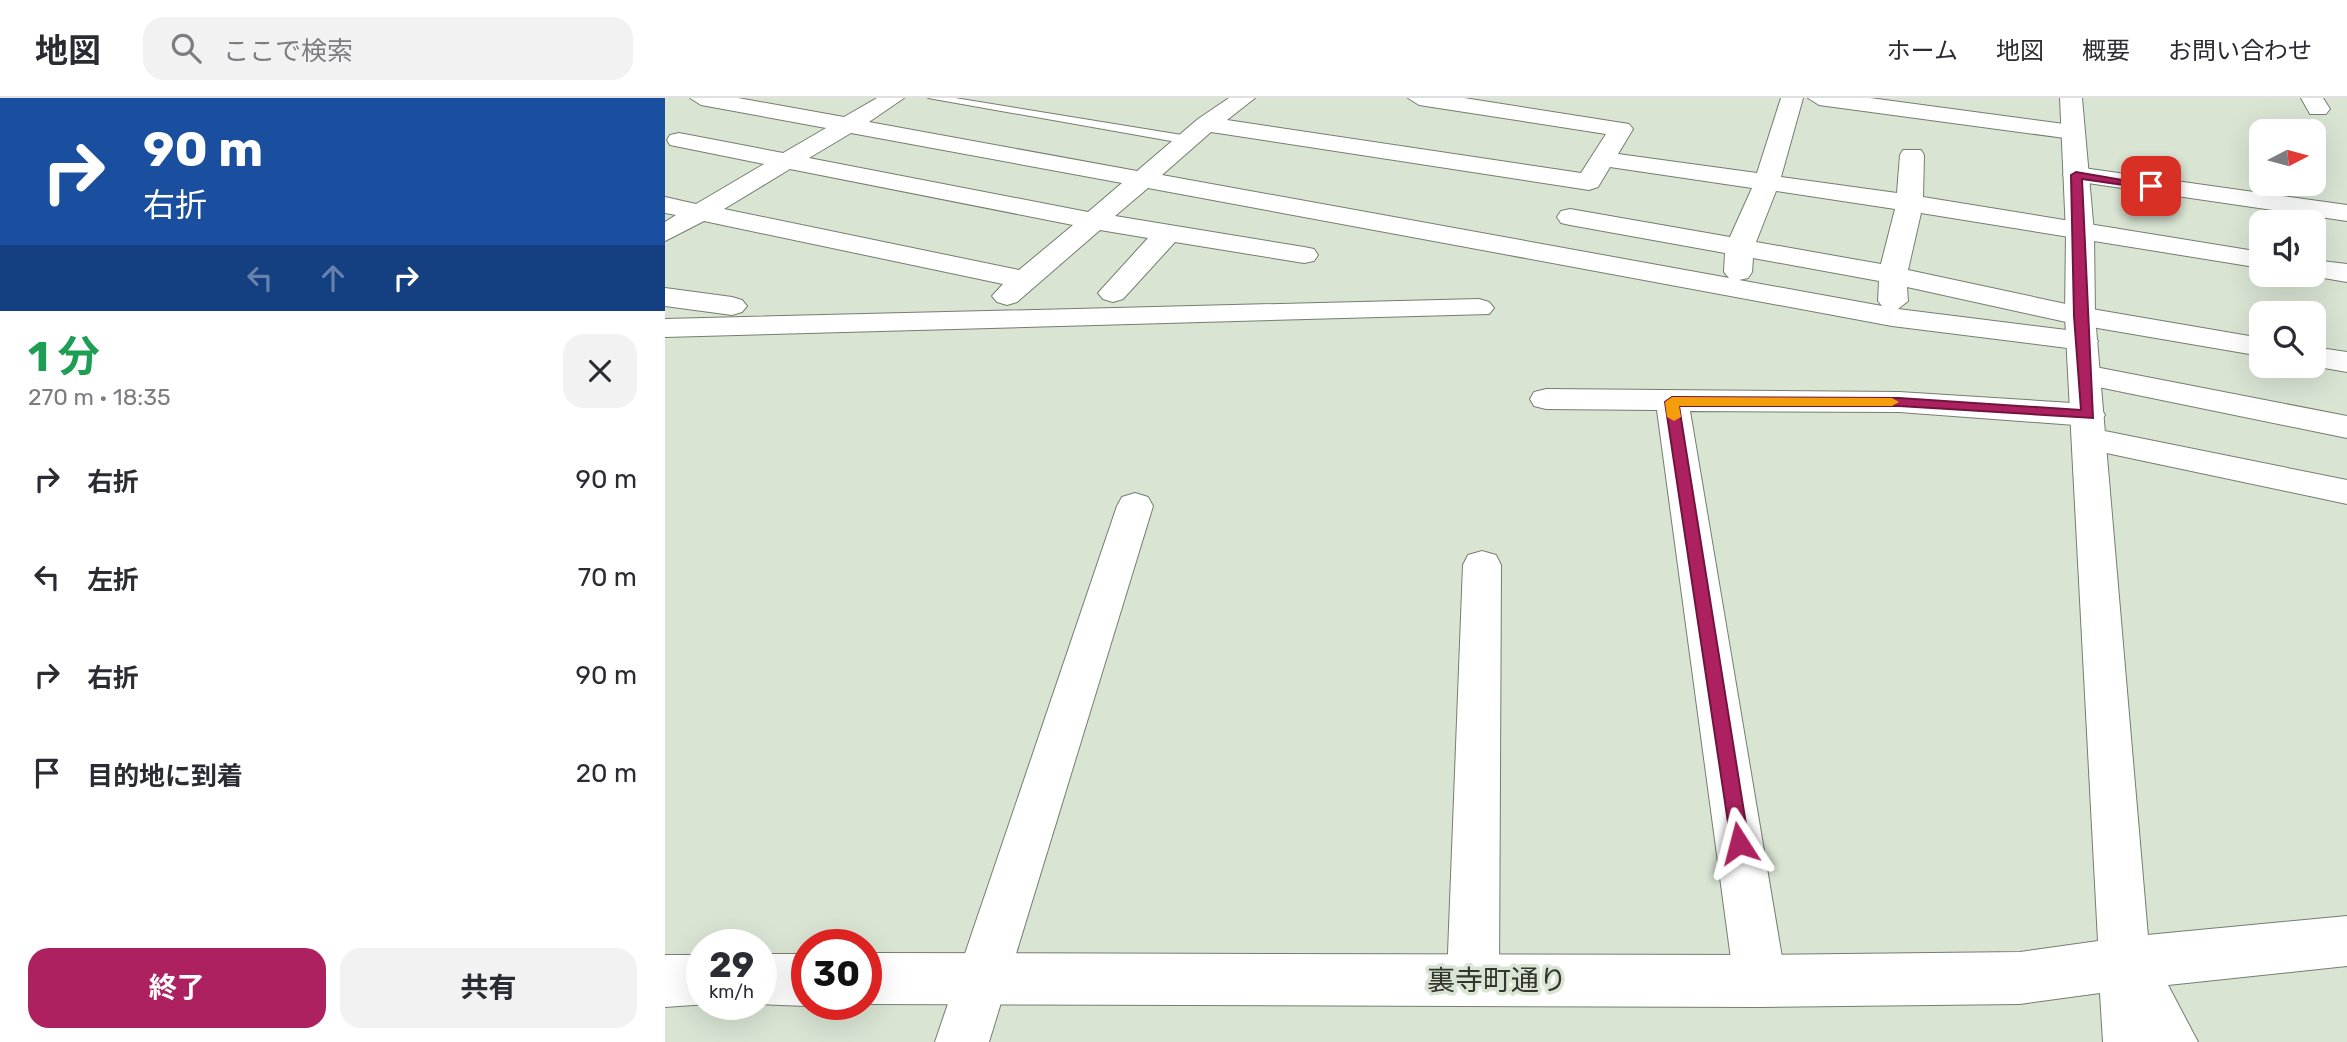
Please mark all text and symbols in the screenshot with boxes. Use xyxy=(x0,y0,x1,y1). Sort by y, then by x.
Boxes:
search box xyxy=(143,17,633,80)
icon: search xyxy=(167,29,205,67)
text: 地図 xyxy=(35,31,101,70)
text: ここで検索 xyxy=(223,36,353,67)
text: ホーム xyxy=(1887,37,1958,65)
text: 地図 xyxy=(1996,37,2044,65)
text: 概要 xyxy=(2082,37,2130,65)
text: お問い合わせ xyxy=(2168,37,2312,65)
north arrow xyxy=(2249,119,2326,196)
map controls xyxy=(2249,119,2326,378)
text: 90 m xyxy=(143,120,263,178)
icon: right xyxy=(28,126,119,217)
pin xyxy=(2121,156,2181,216)
icon: arrive xyxy=(2132,167,2170,205)
text: 右折 xyxy=(143,186,207,224)
button: sound xyxy=(2249,210,2326,287)
icon: left xyxy=(241,259,279,297)
icon: ahead xyxy=(314,259,352,297)
icon: right xyxy=(387,259,425,297)
button: search xyxy=(2249,301,2326,378)
text: 1 分 xyxy=(28,332,100,382)
button: close xyxy=(563,334,637,408)
text: 270 m · 18:35 xyxy=(28,383,171,411)
icon: right xyxy=(28,460,66,498)
text: 90 m xyxy=(576,464,637,495)
text: 右折 xyxy=(87,467,139,498)
icon: left xyxy=(28,558,66,596)
text: 70 m xyxy=(578,562,637,593)
text: 左折 xyxy=(87,565,139,596)
icon: right xyxy=(28,656,66,694)
text: 90 m xyxy=(576,660,637,691)
text: 右折 xyxy=(87,663,139,694)
icon: arrive xyxy=(28,754,66,792)
text: 20 m xyxy=(576,758,637,789)
text: 目的地に到着 xyxy=(87,761,243,792)
position arrow xyxy=(1702,806,1776,880)
speed limit sign: 30 xyxy=(791,929,882,1020)
text: 29 xyxy=(709,944,754,986)
button: 終了 xyxy=(28,948,326,1028)
button: 共有 xyxy=(340,948,637,1028)
street label: 裏寺町通り xyxy=(1427,964,1567,997)
text: km/h xyxy=(709,981,754,1003)

